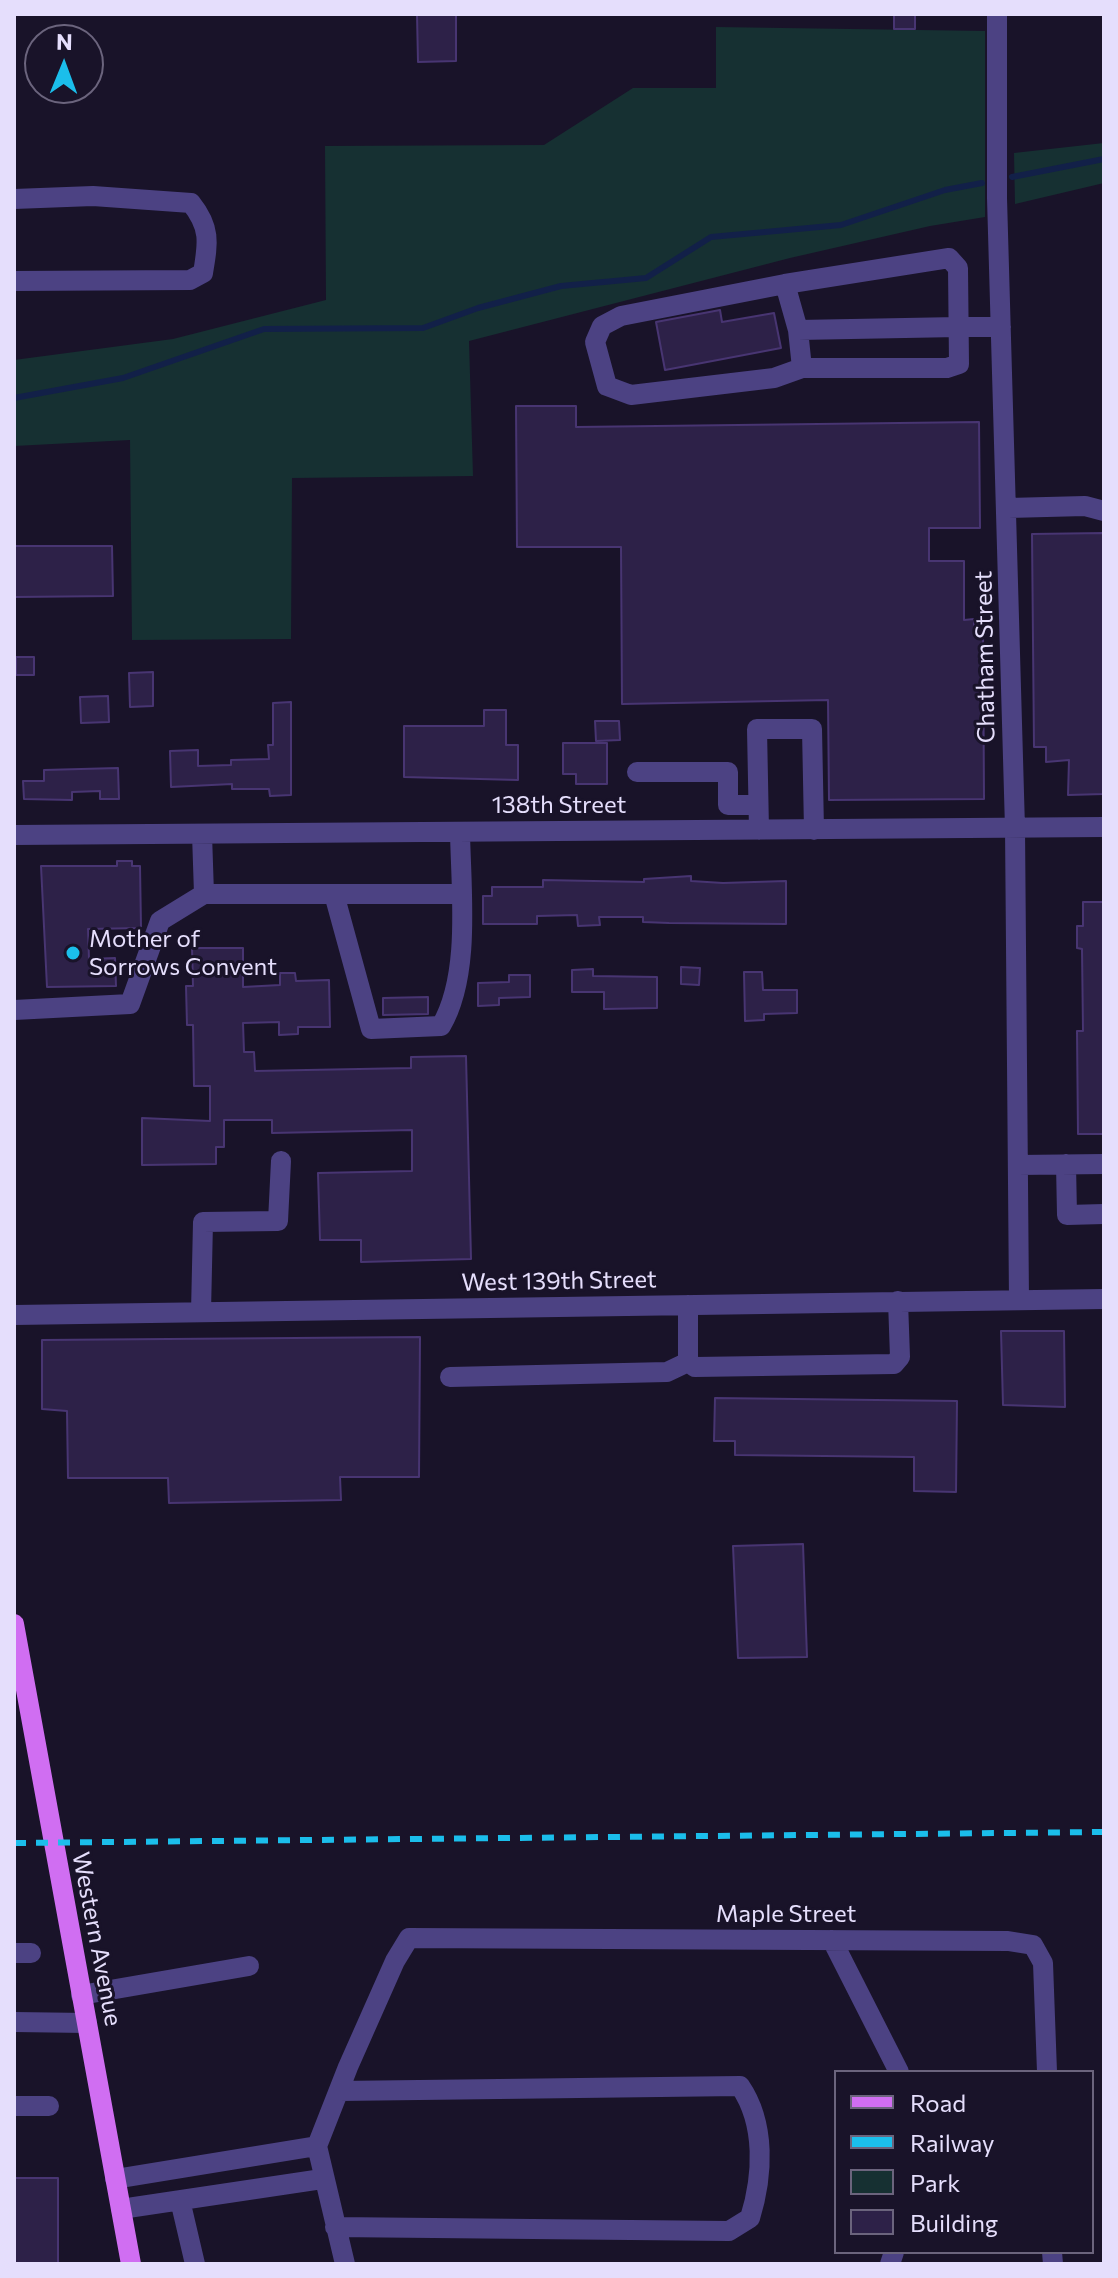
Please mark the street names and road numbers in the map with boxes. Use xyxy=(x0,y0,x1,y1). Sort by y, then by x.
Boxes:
street label: Chatham Street xyxy=(969,571,1001,743)
street label: 138th Street xyxy=(492,791,626,819)
street label: West 139th Street xyxy=(461,1265,657,1297)
street label: Western Avenue xyxy=(66,1850,128,2028)
street label: Maple Street xyxy=(716,1900,856,1928)

